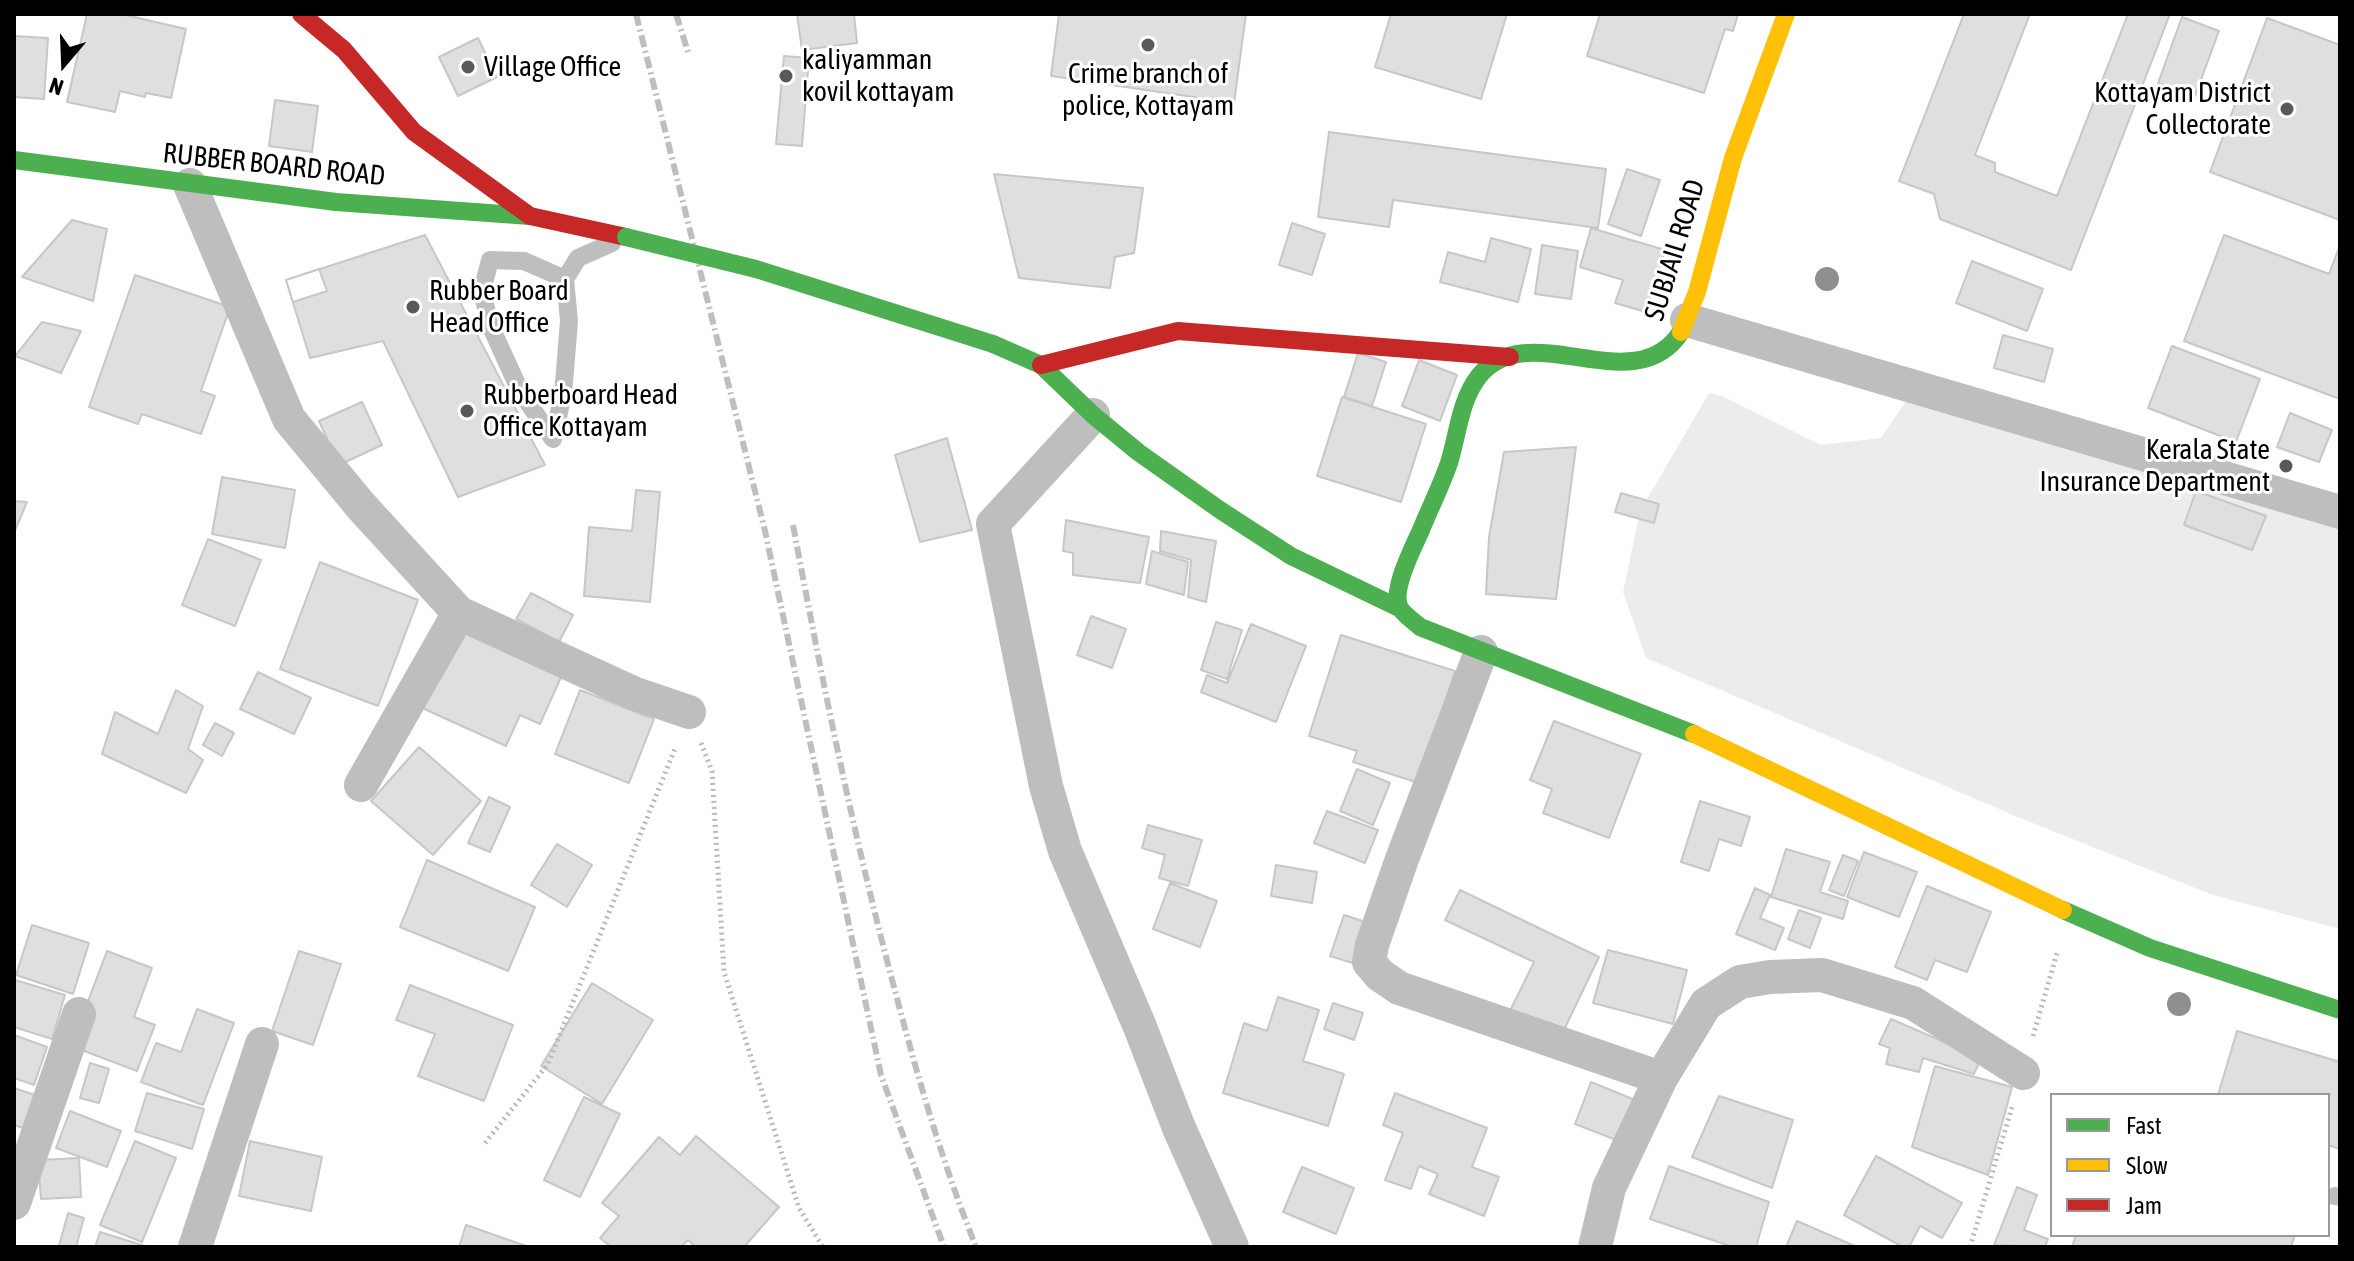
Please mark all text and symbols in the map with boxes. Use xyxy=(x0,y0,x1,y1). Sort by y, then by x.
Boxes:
north arrow xyxy=(24,24,104,104)
marker: Crime branch of police, Kottayam xyxy=(1139,36,1157,54)
place label: kaliyamman kovil kottayam xyxy=(802,43,954,109)
place label: Village Office xyxy=(484,50,621,84)
place label: Crime branch of police, Kottayam xyxy=(1062,57,1234,123)
marker: Village Office xyxy=(459,58,477,76)
marker: kaliyamman kovil kottayam xyxy=(777,67,795,85)
text: N xyxy=(46,72,67,101)
place label: Kottayam District Collectorate xyxy=(2094,76,2271,142)
marker: Kottayam District Collectorate xyxy=(2278,100,2296,118)
street label: RUBBER BOARD ROAD xyxy=(161,137,387,193)
street label: SUBJAIL ROAD xyxy=(1638,176,1712,324)
place label: Rubber Board Head Office xyxy=(429,274,569,340)
marker: Rubber Board Head Office xyxy=(404,298,422,316)
place label: Rubberboard Head Office Kottayam xyxy=(483,378,678,444)
marker: Rubberboard Head Office Kottayam xyxy=(458,402,476,420)
place label: Kerala State Insurance Department xyxy=(2039,433,2270,499)
marker: Kerala State Insurance Department xyxy=(2277,457,2295,475)
legend xyxy=(2050,1093,2330,1237)
text: Fast xyxy=(2126,1112,2162,1139)
text: Slow xyxy=(2126,1152,2168,1179)
text: Jam xyxy=(2126,1192,2162,1219)

